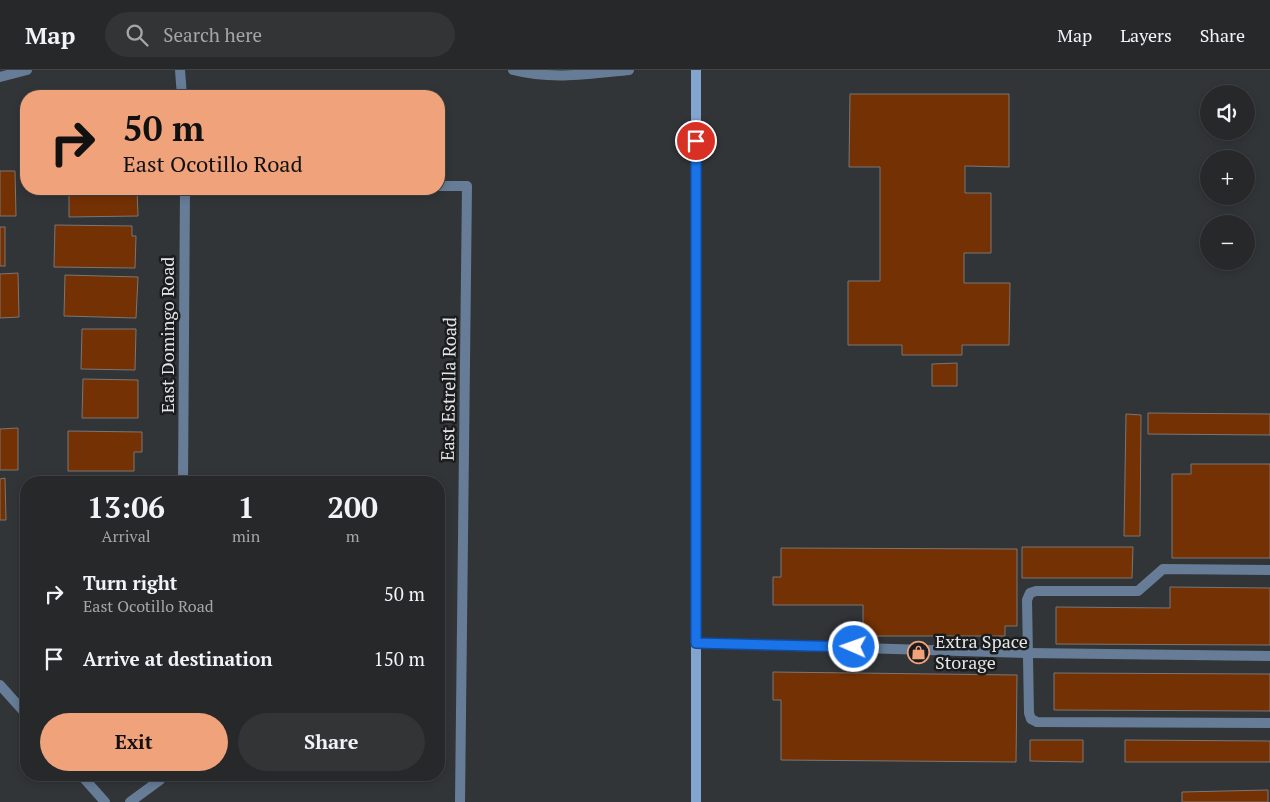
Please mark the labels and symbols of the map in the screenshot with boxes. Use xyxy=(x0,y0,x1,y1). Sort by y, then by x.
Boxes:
pin xyxy=(675,120,717,162)
street label: East Domingo Road xyxy=(155,257,179,413)
street label: East Estrella Road xyxy=(435,317,461,461)
position arrow xyxy=(827,620,879,672)
place label: Extra Space Storage xyxy=(935,629,1028,674)
shop icon: Extra Space Storage xyxy=(907,640,931,664)

